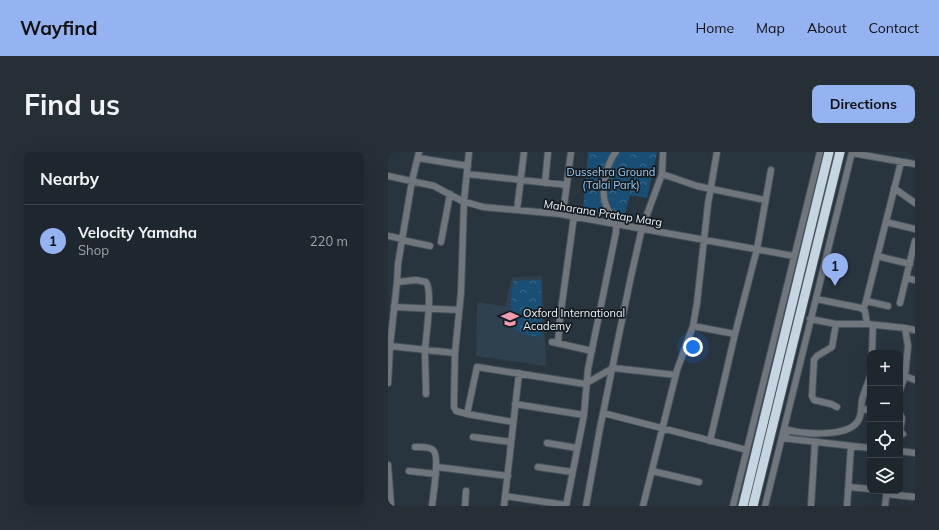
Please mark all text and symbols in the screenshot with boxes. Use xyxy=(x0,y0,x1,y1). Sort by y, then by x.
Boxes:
text: Wayfind xyxy=(20,16,97,40)
text: Home xyxy=(695,19,734,37)
text: Map xyxy=(756,19,785,37)
text: About xyxy=(807,19,847,37)
text: Contact xyxy=(869,19,919,37)
button: Directions xyxy=(812,85,915,123)
text: Find us xyxy=(24,87,120,122)
park label: Dussehra Ground (Talai Park) xyxy=(567,165,655,192)
text: Nearby xyxy=(40,168,99,189)
street label: Maharana Pratap Marg xyxy=(543,197,663,229)
text: Velocity Yamaha xyxy=(78,223,197,242)
text: 1 xyxy=(49,233,57,249)
text: 220 m xyxy=(310,233,348,249)
text: Shop xyxy=(78,242,109,258)
pin: 1 xyxy=(822,253,848,286)
place label: Oxford International Academy xyxy=(523,306,625,333)
school or university icon: Oxford International Academy xyxy=(500,309,520,329)
your location xyxy=(683,337,703,357)
map controls xyxy=(867,350,903,494)
button: + xyxy=(867,350,903,386)
button: − xyxy=(867,386,903,422)
button: locate xyxy=(867,422,903,458)
button: layers xyxy=(867,458,903,494)

